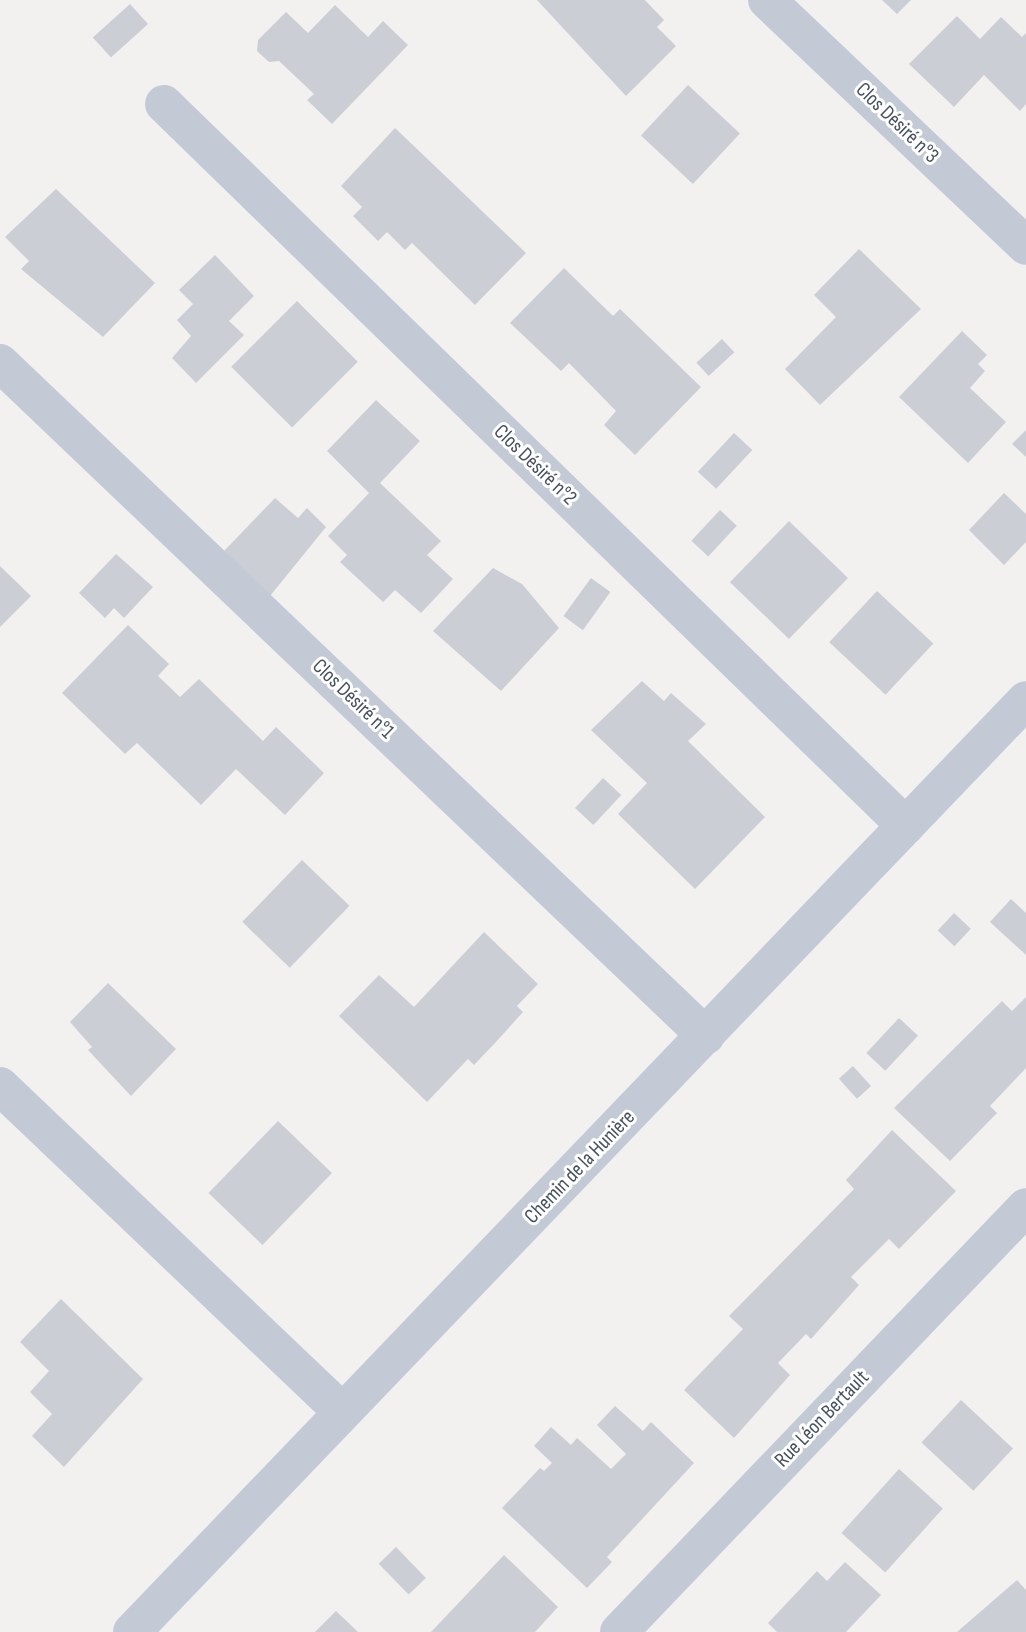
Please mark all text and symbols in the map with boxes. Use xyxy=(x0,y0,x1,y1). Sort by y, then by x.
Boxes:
street label: Clos Désiré n°3 xyxy=(850,77,944,169)
street label: Clos Désiré n°2 xyxy=(488,419,582,511)
street label: Clos Désiré n°1 xyxy=(307,654,399,744)
street label: Chemin de la Hunière xyxy=(519,1105,641,1229)
street label: Rue Léon Bertault xyxy=(770,1365,874,1473)

